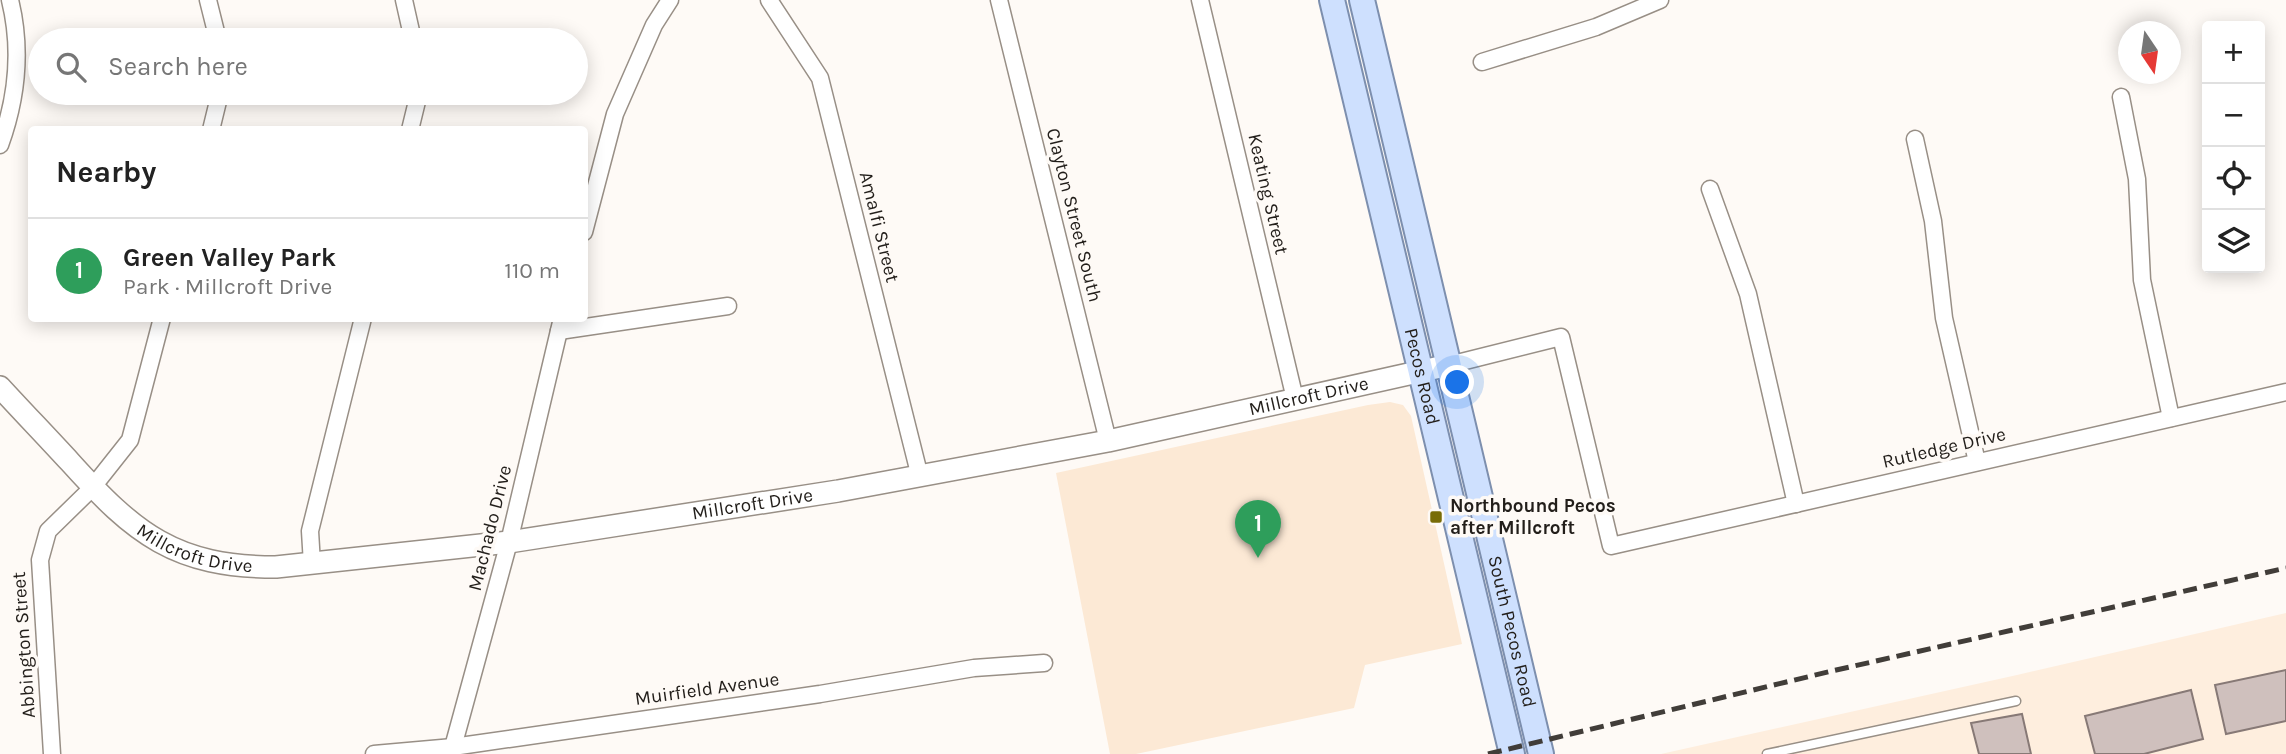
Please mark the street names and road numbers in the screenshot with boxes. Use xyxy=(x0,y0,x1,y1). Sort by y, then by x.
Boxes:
street label: Clayton Street South xyxy=(1042,126,1106,304)
street label: Keating Street xyxy=(1243,131,1293,257)
street label: Amalfi Street xyxy=(855,169,903,285)
street label: Pecos Road xyxy=(1400,326,1444,427)
street label: Millcroft Drive xyxy=(1247,372,1371,420)
street label: Rutledge Drive xyxy=(1880,423,2008,473)
street label: Machado Drive xyxy=(464,463,516,593)
street label: Millcroft Drive xyxy=(690,484,814,525)
street label: Millcroft Drive xyxy=(132,519,253,577)
street label: South Pecos Road xyxy=(1483,553,1541,710)
street label: Abbington Street xyxy=(8,571,40,719)
street label: Muirfield Avenue xyxy=(633,668,781,710)

